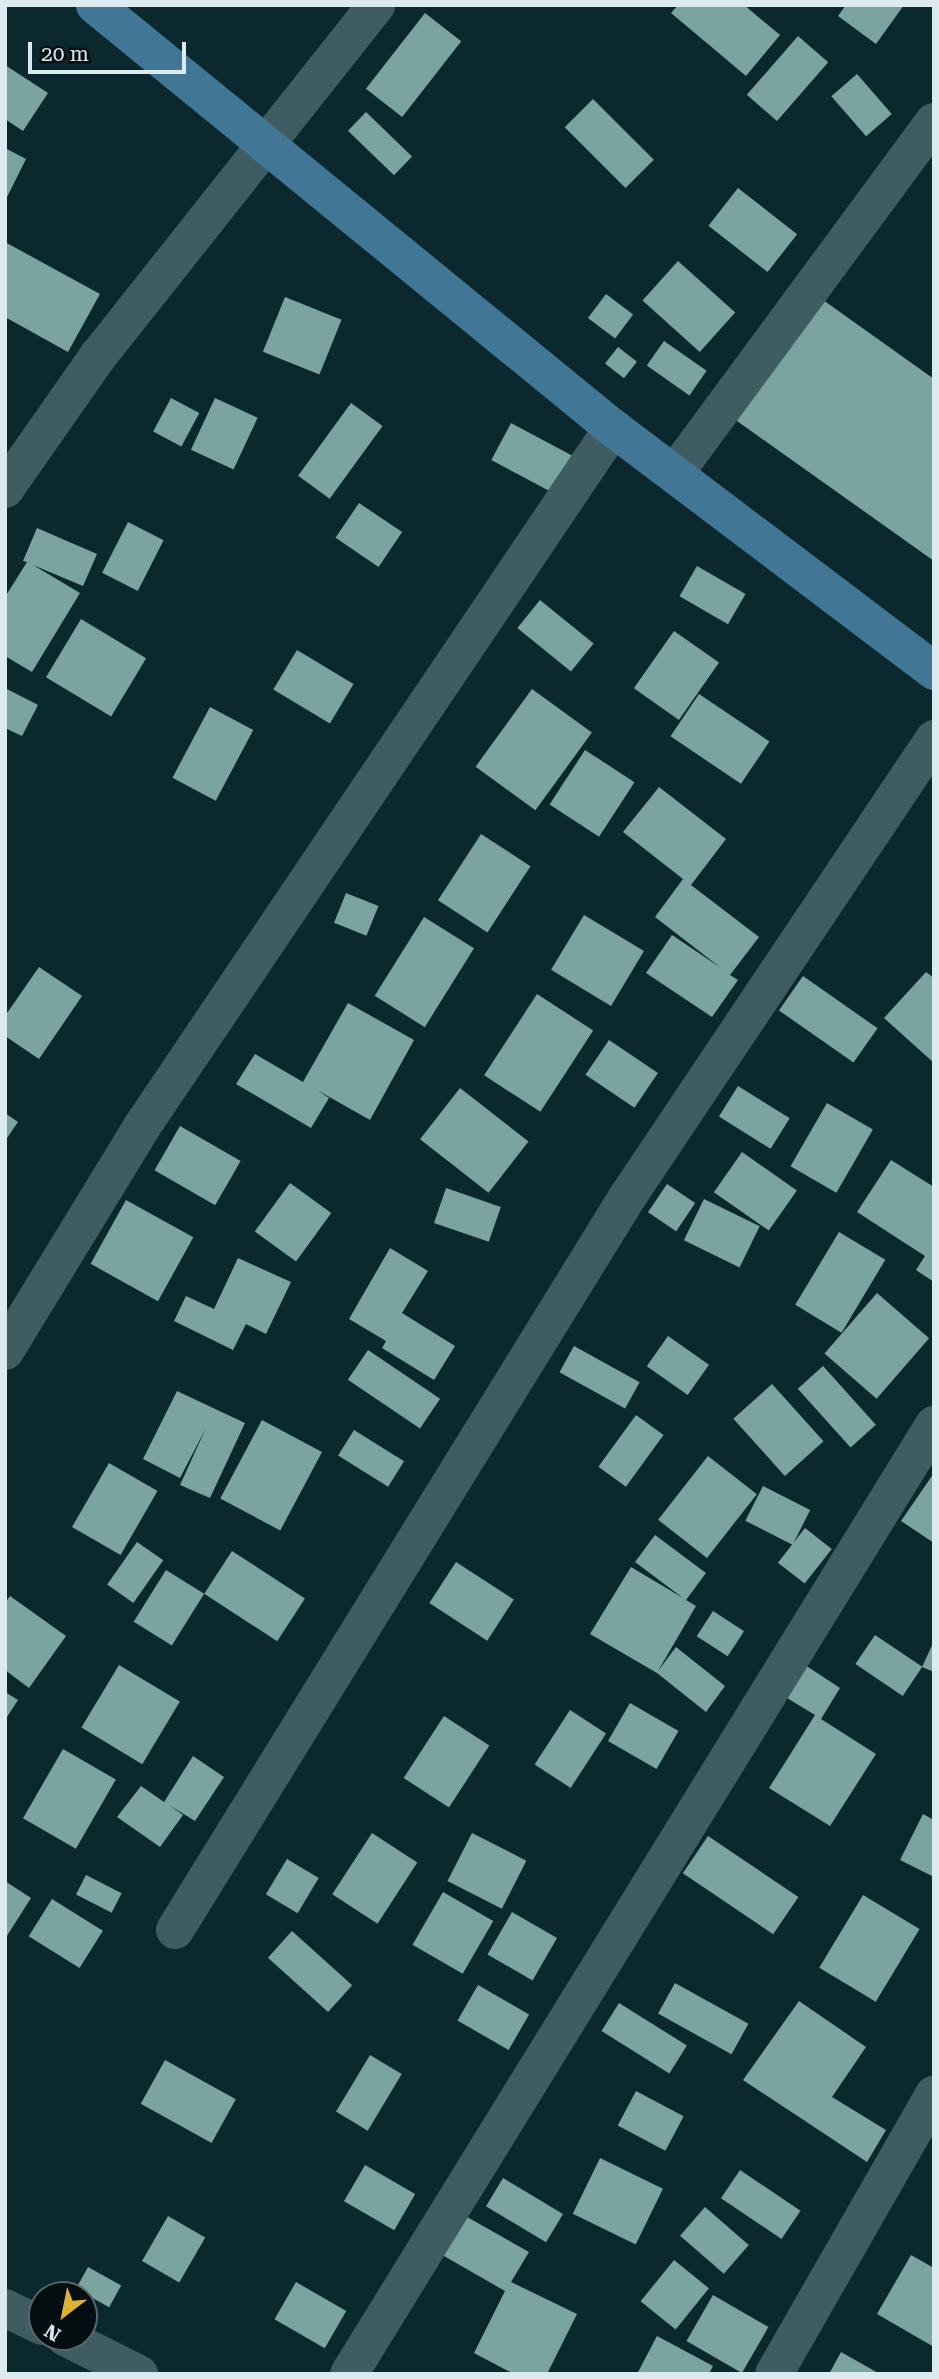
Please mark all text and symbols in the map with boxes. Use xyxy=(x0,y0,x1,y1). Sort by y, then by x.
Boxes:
scale bar xyxy=(32,28,189,72)
text: 20 m xyxy=(41,42,89,66)
north arrow xyxy=(28,2281,98,2351)
text: N xyxy=(40,2319,65,2346)

